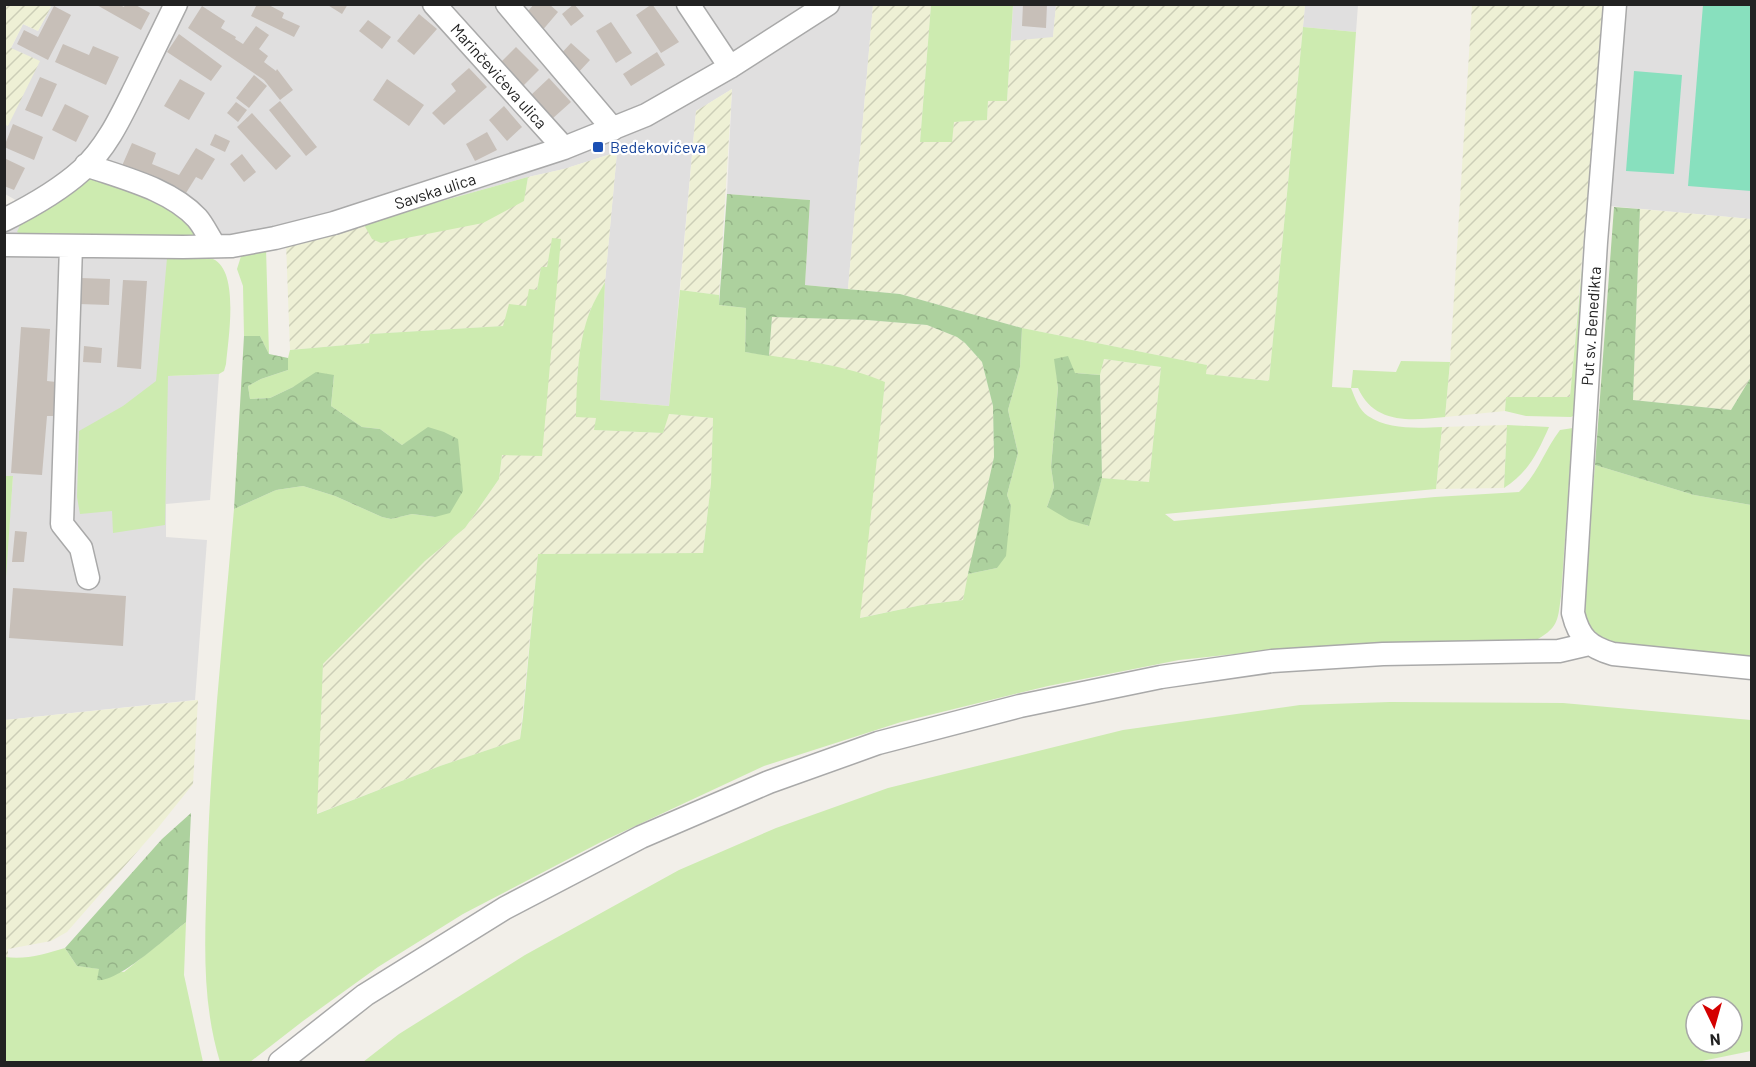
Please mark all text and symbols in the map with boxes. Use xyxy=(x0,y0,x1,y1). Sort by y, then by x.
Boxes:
street label: Marinčevićeva ulica xyxy=(447,19,551,132)
place label: Bedekovićeva xyxy=(610,137,706,156)
marker: Bedekovićeva xyxy=(591,140,605,154)
street label: Savska ulica xyxy=(392,168,478,213)
street label: Put sv. Benedikta xyxy=(1577,266,1604,386)
north arrow xyxy=(1684,995,1744,1055)
text: N xyxy=(1709,1031,1721,1050)

